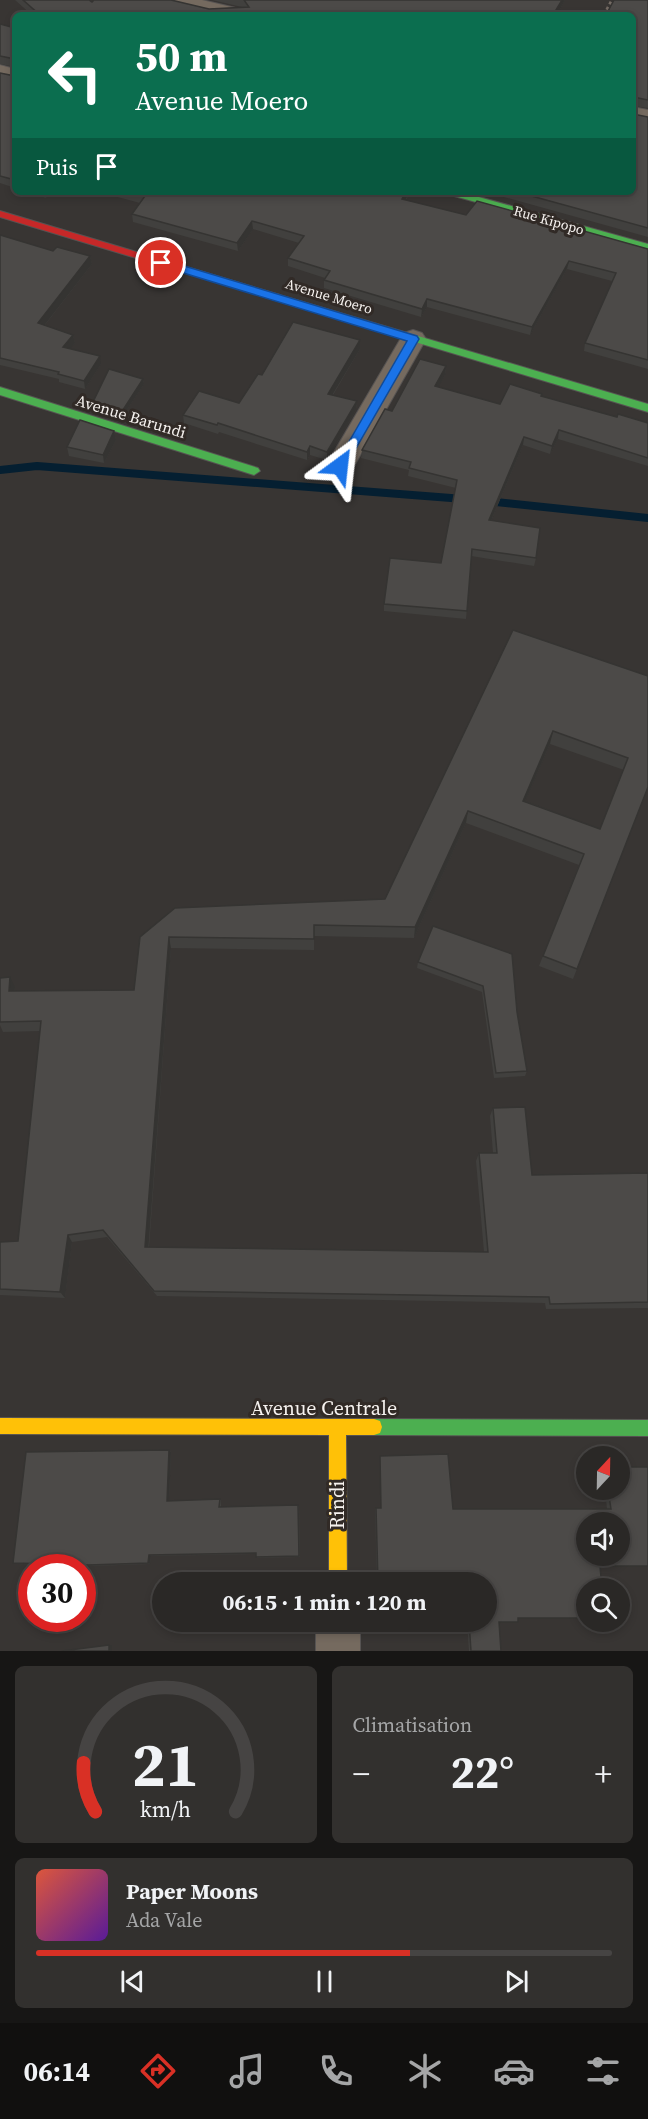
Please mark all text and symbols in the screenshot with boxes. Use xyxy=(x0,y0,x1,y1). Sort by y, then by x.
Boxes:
text: 50 m xyxy=(135,27,228,85)
icon: left xyxy=(36,36,114,114)
text: Avenue Moero xyxy=(135,82,308,119)
icon: arrive xyxy=(90,150,123,183)
text: Puis xyxy=(36,152,78,182)
street label: Rue Kipopo xyxy=(511,200,587,240)
pin xyxy=(135,237,186,288)
icon: arrive xyxy=(144,246,177,279)
street label: Avenue Moero xyxy=(283,273,375,319)
street label: Avenue Barundi xyxy=(73,389,189,443)
position arrow xyxy=(308,434,372,498)
street label: Avenue Centrale xyxy=(251,1394,397,1422)
north arrow xyxy=(576,1446,630,1500)
map controls xyxy=(576,1446,630,1632)
street label: Rindi xyxy=(323,1481,351,1529)
button: sound xyxy=(576,1512,630,1566)
speed limit sign: 30 xyxy=(18,1554,96,1632)
button: search xyxy=(576,1578,630,1632)
text: 06:15 · 1 min · 120 m xyxy=(223,1587,426,1617)
text: Climatisation xyxy=(353,1711,472,1739)
text: 21 xyxy=(132,1721,200,1807)
text: 22° xyxy=(450,1741,514,1803)
text: − xyxy=(353,1751,370,1796)
text: + xyxy=(594,1751,612,1796)
text: km/h xyxy=(140,1795,191,1824)
text: Paper Moons xyxy=(126,1876,258,1906)
text: Ada Vale xyxy=(126,1906,202,1934)
icon: previous xyxy=(116,1965,149,1998)
icon: pause xyxy=(308,1965,341,1998)
icon: next xyxy=(500,1965,533,1998)
icon: directions xyxy=(137,2050,179,2092)
icon: music xyxy=(226,2050,268,2092)
icon: phone xyxy=(315,2050,357,2092)
icon: climate xyxy=(404,2050,446,2092)
icon: car xyxy=(493,2050,535,2092)
icon: filters xyxy=(582,2050,624,2092)
text: 06:14 xyxy=(24,2053,90,2090)

